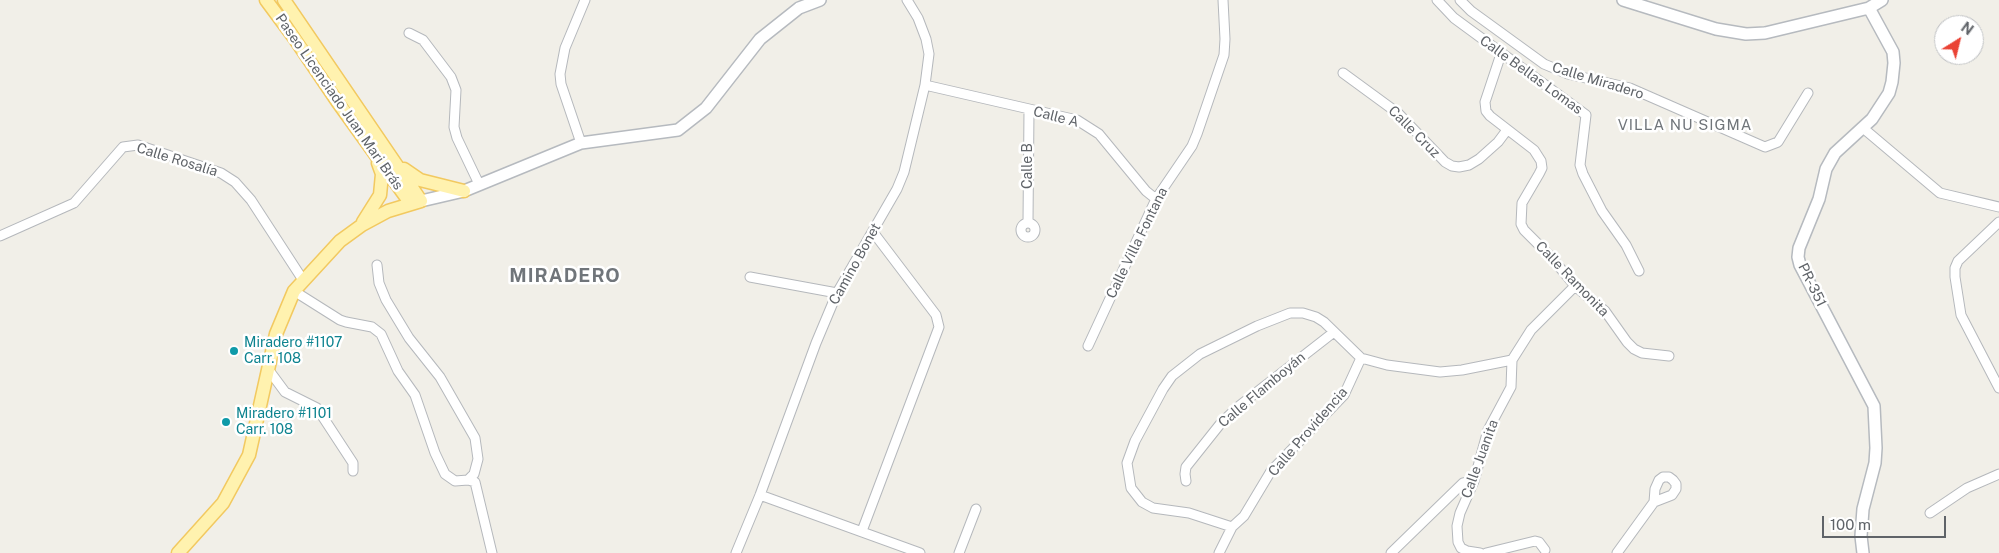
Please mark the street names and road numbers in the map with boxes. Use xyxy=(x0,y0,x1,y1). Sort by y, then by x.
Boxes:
street label: Paseo Licenciado Juan Mari Brás xyxy=(272,11,406,193)
street label: Calle Bellas Lomas xyxy=(1476,32,1586,118)
street label: Calle Miradero xyxy=(1550,59,1646,103)
street label: Calle A xyxy=(1031,103,1081,131)
street label: Calle Cruz xyxy=(1385,103,1443,161)
street label: Calle Rosalía xyxy=(134,140,220,180)
street label: Calle B xyxy=(1020,143,1036,189)
street label: Calle Villa Fontana xyxy=(1103,185,1171,301)
street label: Camino Bonet xyxy=(826,220,884,308)
street label: Calle Ramonita xyxy=(1532,238,1612,320)
street label: PR-351 xyxy=(1794,260,1830,310)
street label: Calle Flamboyán xyxy=(1215,349,1309,431)
street label: Calle Providencia xyxy=(1265,384,1351,480)
street label: Calle Juanita xyxy=(1458,417,1502,501)

